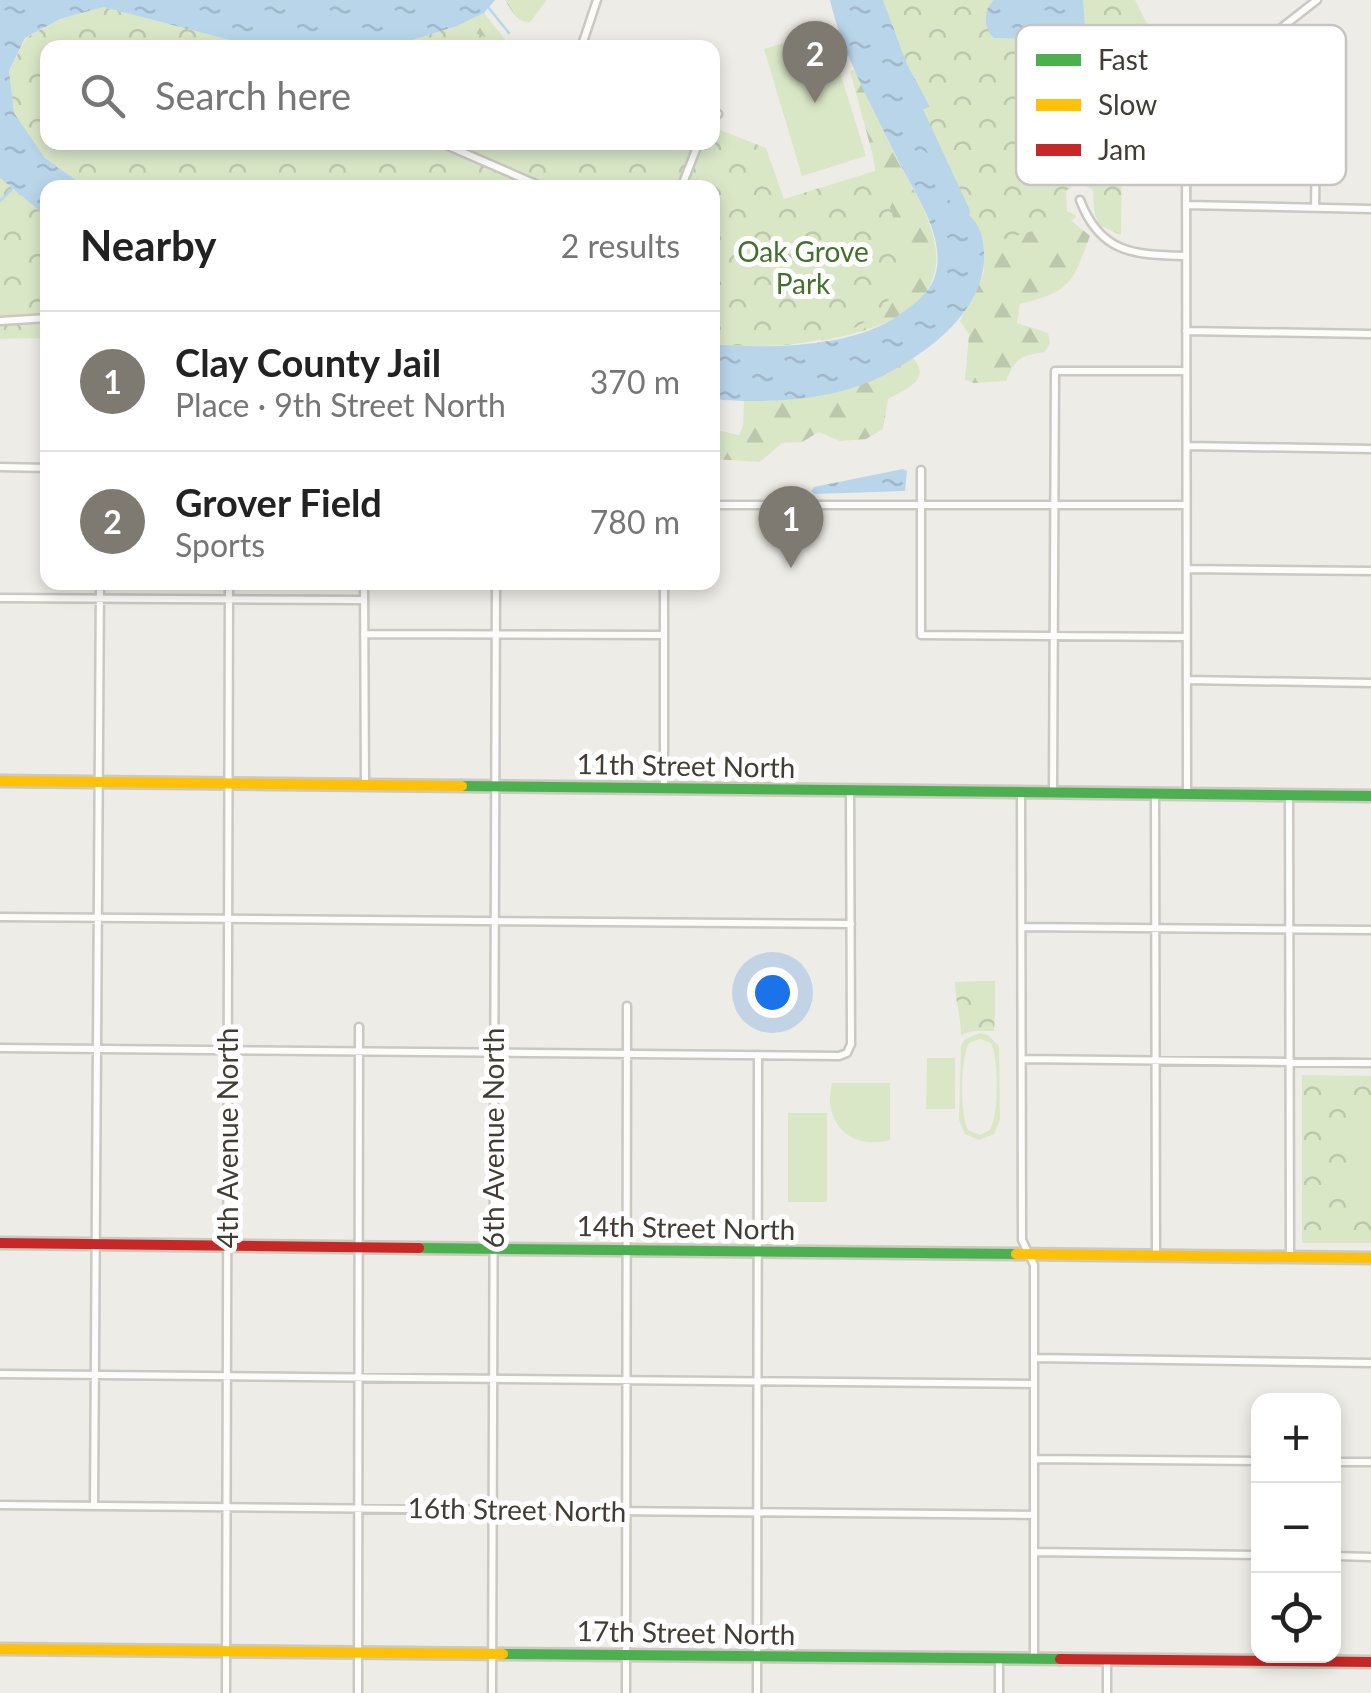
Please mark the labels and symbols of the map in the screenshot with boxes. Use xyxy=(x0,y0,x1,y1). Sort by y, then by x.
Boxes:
pin: 2 xyxy=(782,21,848,103)
legend xyxy=(1016,25,1346,185)
text: Fast xyxy=(1098,42,1148,76)
text: Slow xyxy=(1098,87,1157,121)
text: Jam xyxy=(1098,132,1146,166)
park label: Oak Grove Park xyxy=(737,234,869,300)
pin: 1 xyxy=(758,486,824,568)
street label: 11th Street North xyxy=(576,746,796,784)
your location xyxy=(747,967,798,1018)
street label: 4th Avenue North xyxy=(210,1028,244,1248)
street label: 6th Avenue North xyxy=(476,1028,510,1248)
street label: 14th Street North xyxy=(576,1208,796,1246)
street label: 16th Street North xyxy=(407,1490,627,1528)
street label: 17th Street North xyxy=(576,1613,796,1651)

